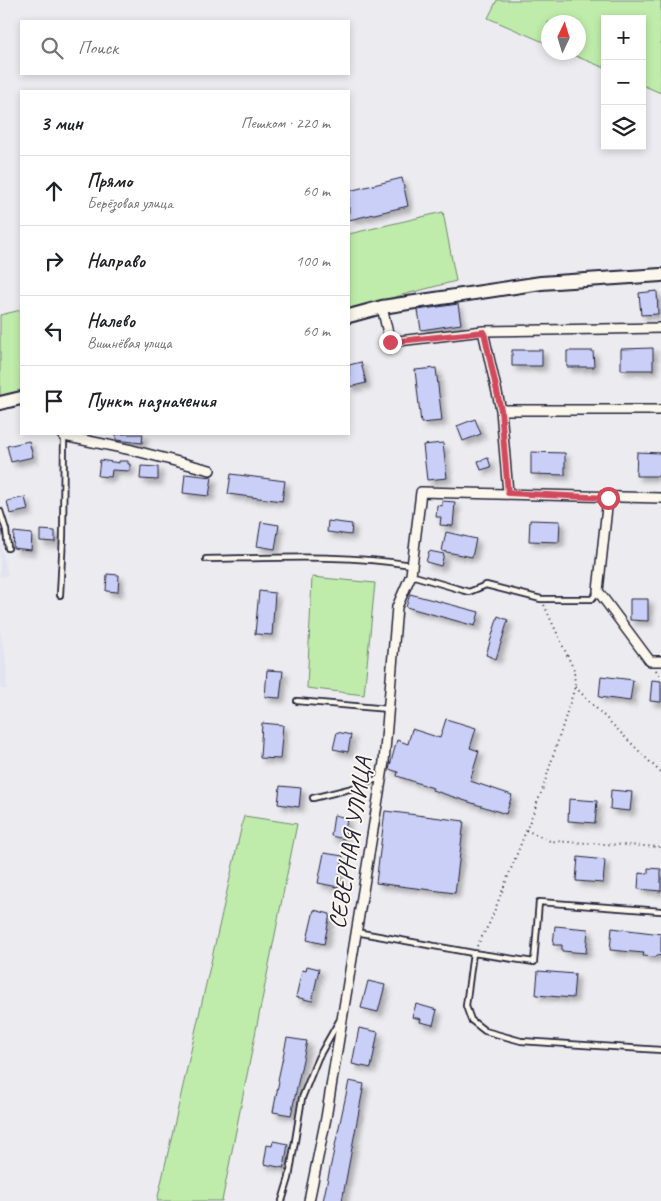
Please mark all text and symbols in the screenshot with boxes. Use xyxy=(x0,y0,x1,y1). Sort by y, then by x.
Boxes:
north arrow xyxy=(541,15,586,60)
map controls xyxy=(601,15,646,150)
button: + xyxy=(601,15,646,60)
search box xyxy=(20,20,350,75)
icon: search xyxy=(38,34,66,62)
text: Поиск xyxy=(78,36,118,60)
button: − xyxy=(601,60,646,105)
button: layers xyxy=(601,105,646,150)
text: 3 мин xyxy=(40,110,83,136)
text: Пешком · 220 m xyxy=(241,113,330,133)
text: Прямо xyxy=(87,169,132,193)
icon: ahead xyxy=(40,177,68,205)
text: 60 m xyxy=(303,181,330,201)
text: Берёзовая улица xyxy=(87,193,173,213)
icon: right xyxy=(40,247,68,275)
text: Направо xyxy=(87,249,145,273)
text: 100 m xyxy=(296,251,330,271)
text: Налево xyxy=(87,309,135,333)
icon: left xyxy=(40,317,68,345)
text: 60 m xyxy=(303,321,330,341)
route end xyxy=(379,331,402,354)
text: Вишнёвая улица xyxy=(87,333,172,353)
icon: arrive xyxy=(40,387,68,415)
text: Пункт назначения xyxy=(87,389,216,413)
route start xyxy=(597,487,620,510)
street label: СЕВЕРНАЯ УЛИЦА xyxy=(322,754,379,931)

